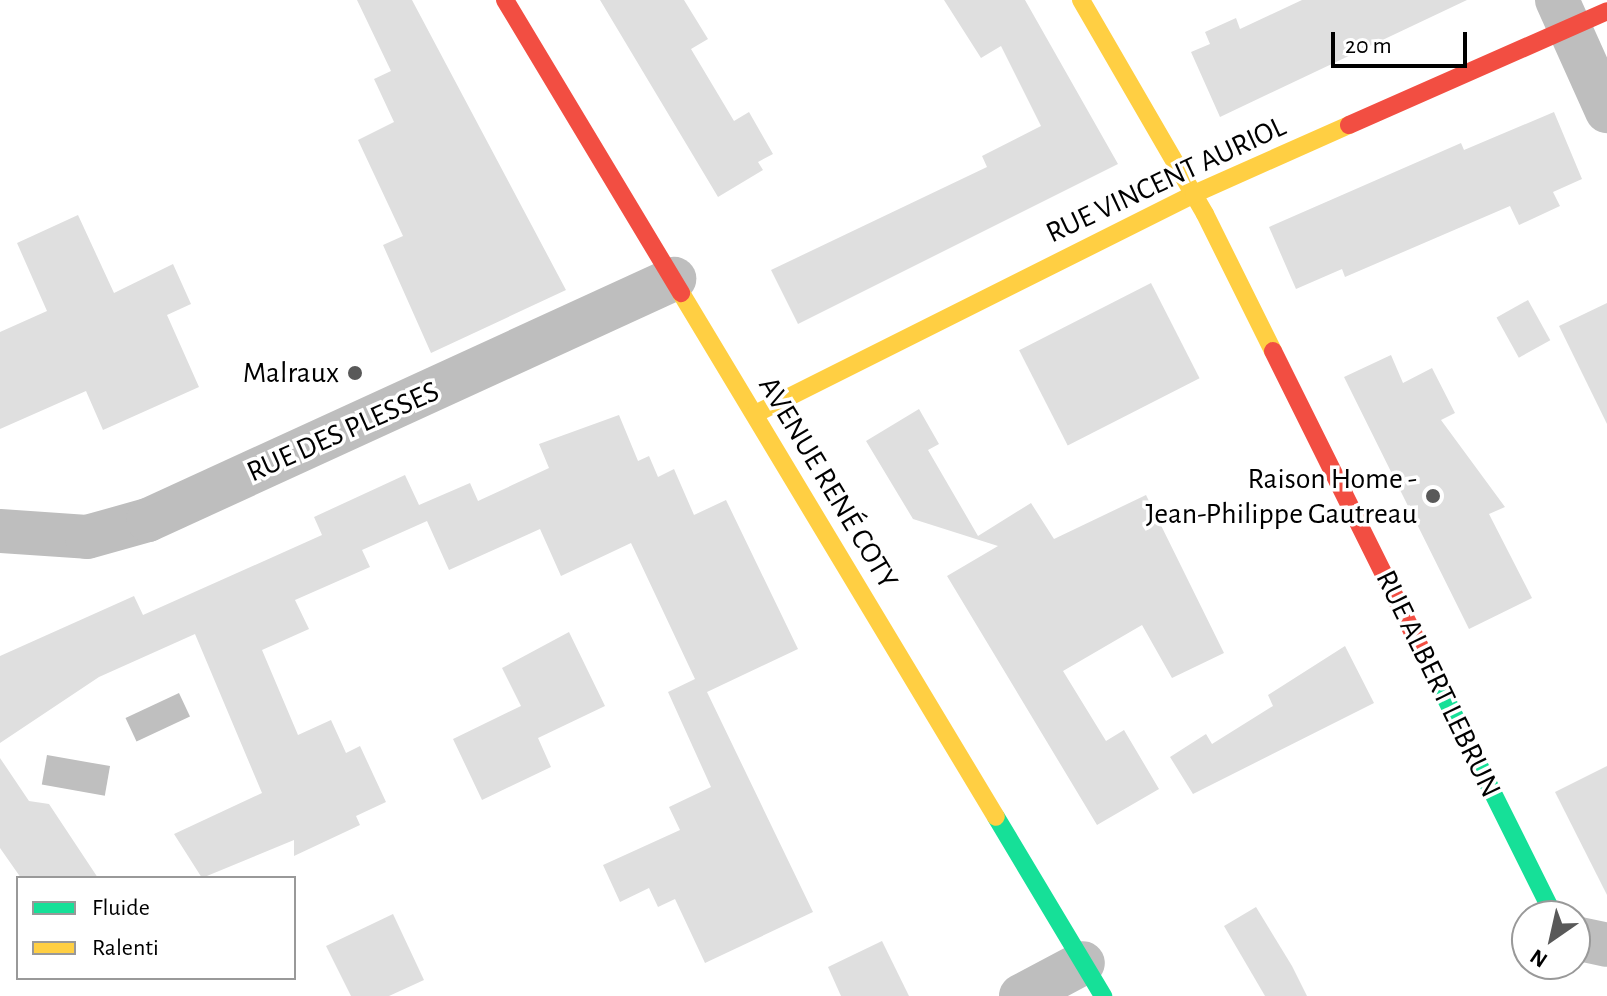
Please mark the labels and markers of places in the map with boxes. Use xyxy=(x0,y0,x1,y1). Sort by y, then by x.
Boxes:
place label: Malraux xyxy=(243,355,339,391)
marker: Malraux xyxy=(346,364,364,382)
place label: Raison Home - Jean-Philippe Gautreau xyxy=(1146,461,1417,532)
marker: Raison Home - Jean-Philippe Gautreau xyxy=(1424,487,1442,505)

